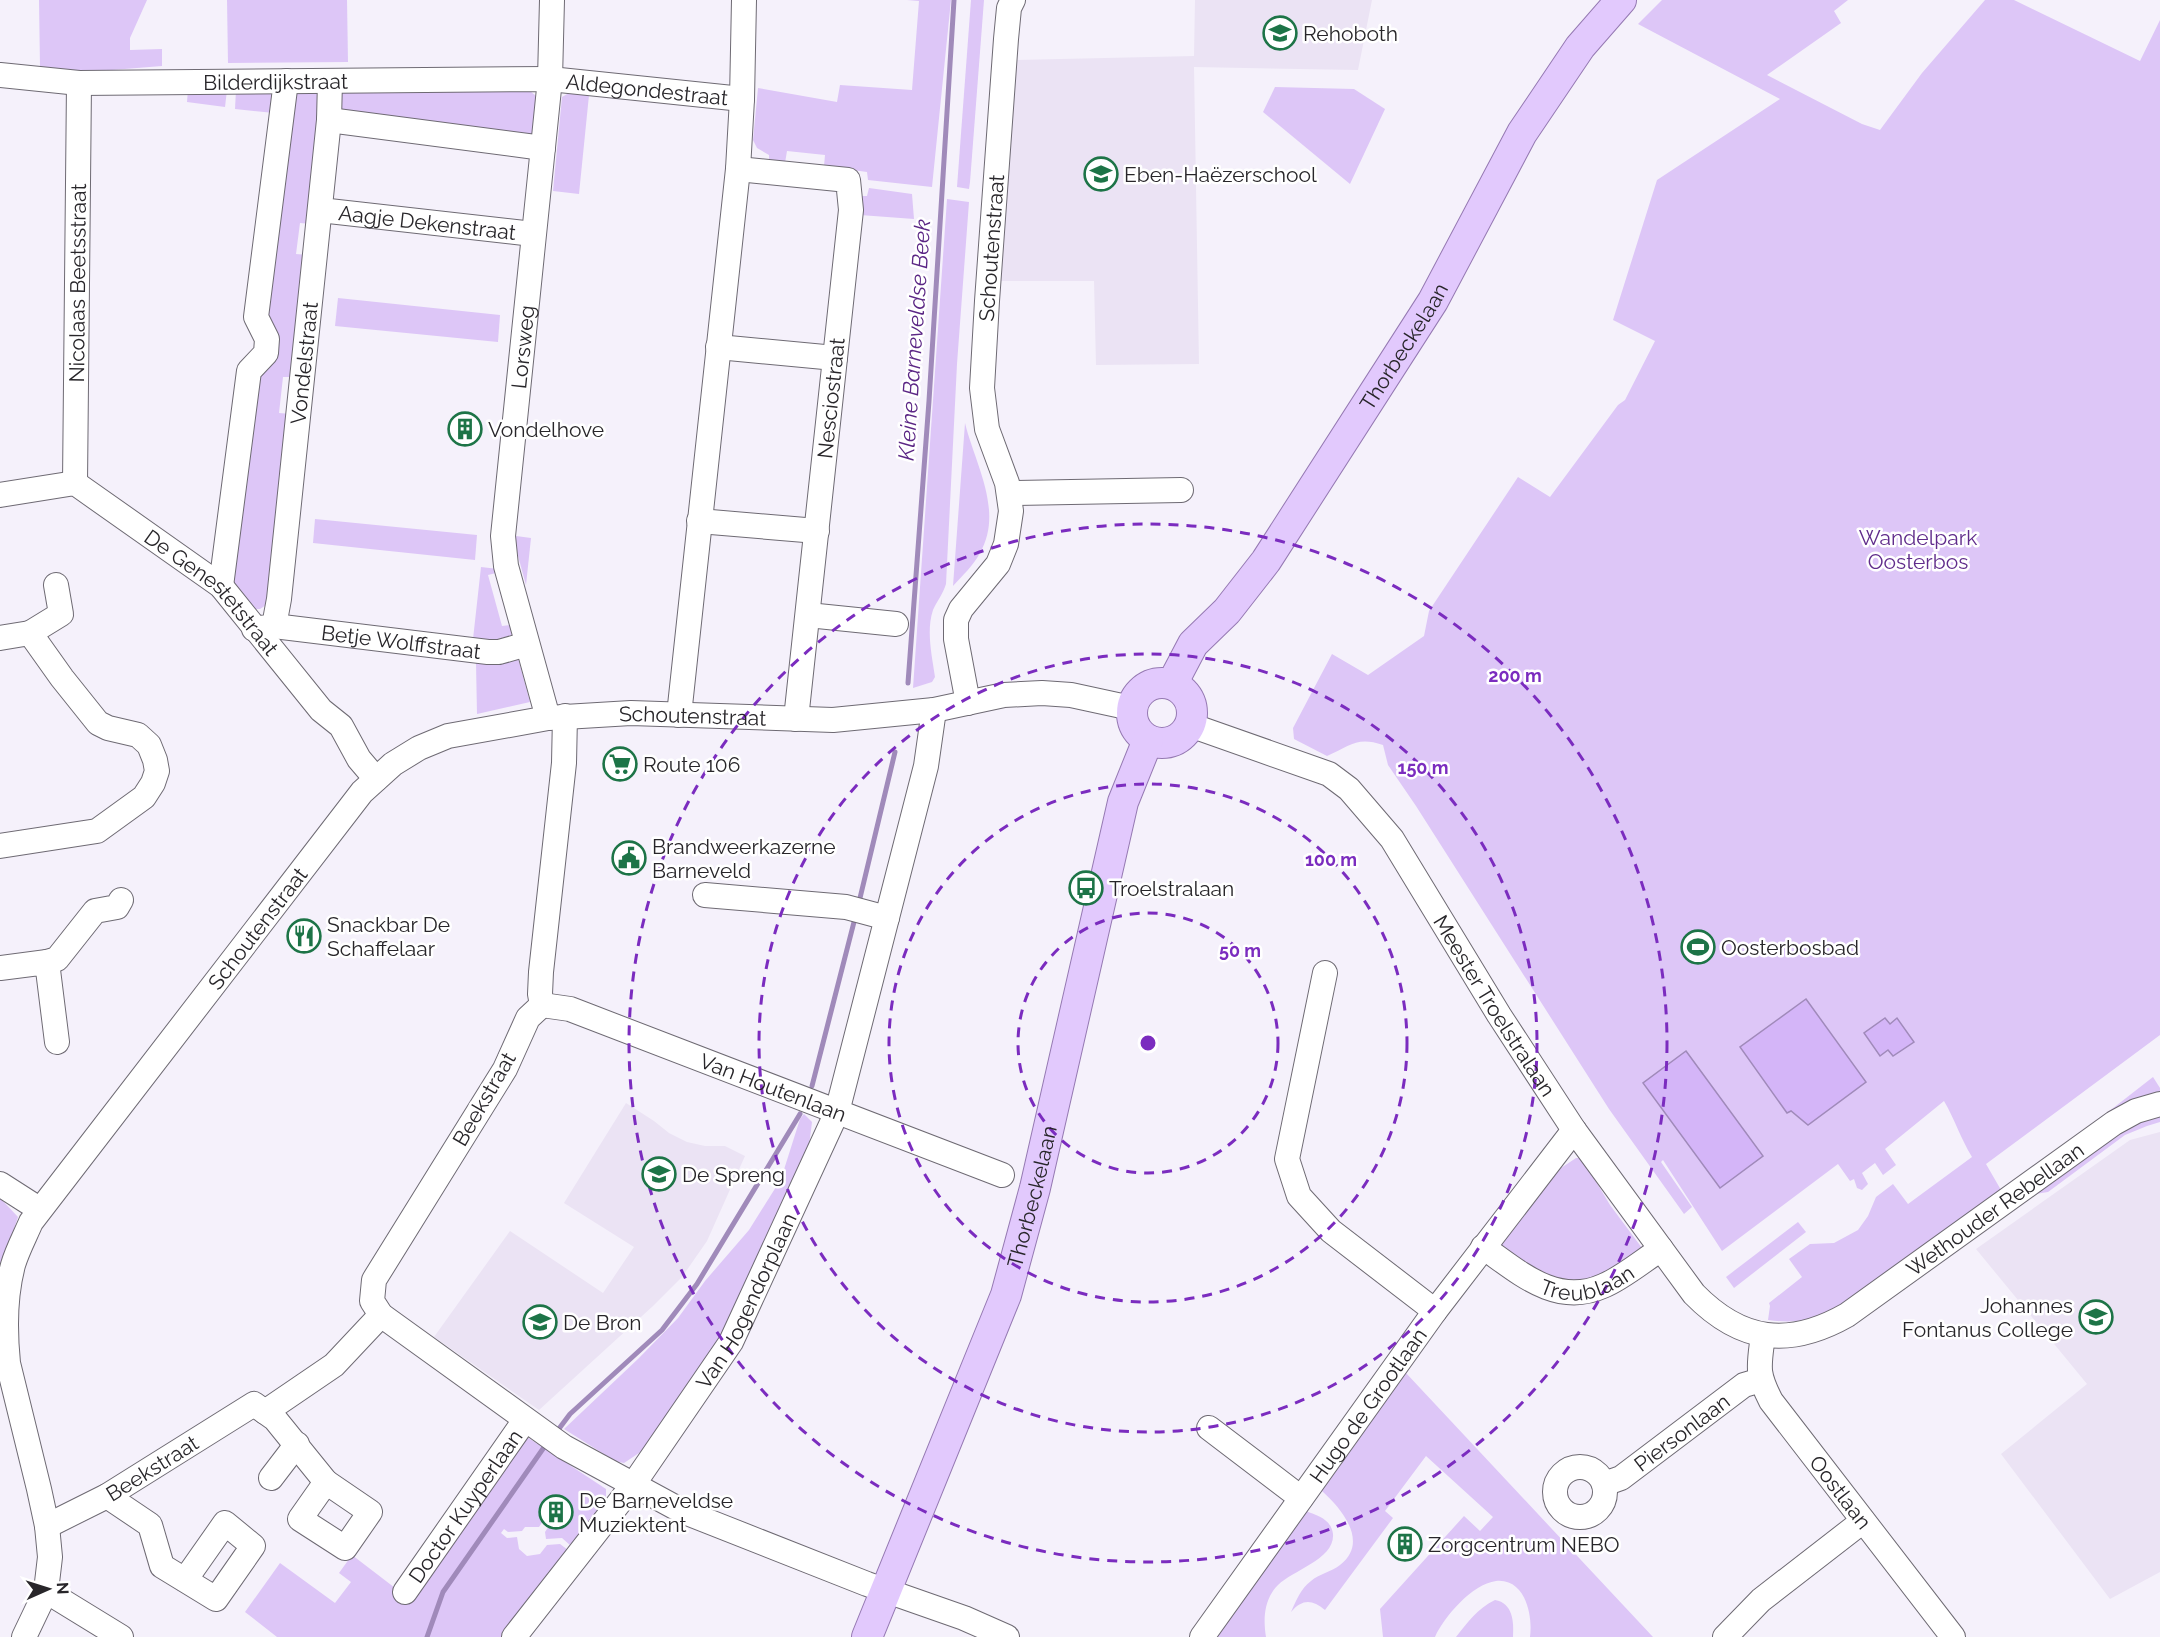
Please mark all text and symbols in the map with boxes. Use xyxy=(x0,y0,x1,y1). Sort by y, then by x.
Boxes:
school or university icon: Rehoboth xyxy=(1262,15,1298,51)
place label: Rehoboth xyxy=(1303,21,1398,46)
street label: Bilderdijkstraat xyxy=(203,68,348,94)
street label: Aldegondestraat xyxy=(565,68,729,110)
school or university icon: Eben-Haëzerschool xyxy=(1083,156,1119,192)
place label: Eben-Haëzerschool xyxy=(1124,162,1317,187)
street label: Schoutenstraat xyxy=(973,173,1009,322)
street label: Nicolaas Beetsstraat xyxy=(64,183,90,383)
street label: Aagje Dekenstraat xyxy=(337,200,517,244)
water label: Kleine Barneveldse Beek xyxy=(893,218,935,462)
street label: Thorbeckelaan xyxy=(1354,279,1453,414)
street label: Vondelstraat xyxy=(285,300,322,425)
street label: Lorsweg xyxy=(506,304,539,390)
street label: Nesciostraat xyxy=(812,336,850,460)
building icon: Vondelhove xyxy=(447,411,483,447)
place label: Vondelhove xyxy=(488,417,604,442)
street label: De Genestetstraat xyxy=(140,524,284,660)
park label: Wandelpark Oosterbos xyxy=(1859,525,1977,574)
street label: Betje Wolffstraat xyxy=(320,619,482,664)
text: 200 m xyxy=(1488,665,1542,686)
street label: Schoutenstraat xyxy=(618,700,767,730)
supermarket icon: Route 106 xyxy=(602,746,638,782)
place label: Route 106 xyxy=(643,752,740,777)
text: 150 m xyxy=(1398,757,1449,778)
place label: Brandweerkazerne Barneveld xyxy=(652,834,836,883)
public building icon: Brandweerkazerne Barneveld xyxy=(611,840,647,876)
text: 100 m xyxy=(1305,849,1357,870)
street label: Schoutenstraat xyxy=(202,862,312,994)
bus stop icon: Troelstralaan xyxy=(1068,870,1104,906)
place label: Troelstralaan xyxy=(1109,876,1234,901)
street label: Meester Troelstralaan xyxy=(1429,910,1561,1101)
place label: Snackbar De Schaffelaar xyxy=(327,912,450,961)
restaurant icon: Snackbar De Schaffelaar xyxy=(286,918,322,954)
sports icon: Oosterbosbad xyxy=(1680,929,1716,965)
place label: Oosterbosbad xyxy=(1721,935,1859,960)
text: 50 m xyxy=(1219,940,1261,961)
centre of rings xyxy=(1138,1033,1158,1053)
street label: Beekstraat xyxy=(447,1048,521,1150)
street label: Van Houtenlaan xyxy=(696,1048,850,1127)
street label: Thorbeckelaan xyxy=(1002,1123,1061,1270)
street label: Wethouder Rebellaan xyxy=(1901,1137,2088,1281)
school or university icon: De Spreng xyxy=(641,1156,677,1192)
place label: De Spreng xyxy=(682,1162,785,1187)
street label: Van Hogendorplaan xyxy=(690,1209,801,1393)
street label: Treublaan xyxy=(1537,1259,1638,1305)
place label: Johannes Fontanus College xyxy=(1902,1293,2073,1342)
school or university icon: Johannes Fontanus College xyxy=(2078,1299,2114,1335)
school or university icon: De Bron xyxy=(522,1304,558,1340)
place label: De Bron xyxy=(563,1310,641,1335)
street label: Hugo de Grootlaan xyxy=(1304,1323,1432,1487)
street label: Piersonlaan xyxy=(1629,1388,1734,1476)
street label: Doctor Kuyperlaan xyxy=(403,1424,527,1587)
street label: Beekstraat xyxy=(101,1430,203,1506)
street label: Oostlaan xyxy=(1805,1450,1877,1534)
place label: De Barneveldse Muziektent xyxy=(579,1488,733,1537)
building icon: De Barneveldse Muziektent xyxy=(538,1494,574,1530)
building icon: Zorgcentrum NEBO xyxy=(1387,1526,1423,1562)
place label: Zorgcentrum NEBO xyxy=(1428,1532,1620,1557)
north arrow xyxy=(18,1559,78,1619)
text: N xyxy=(53,1582,72,1595)

